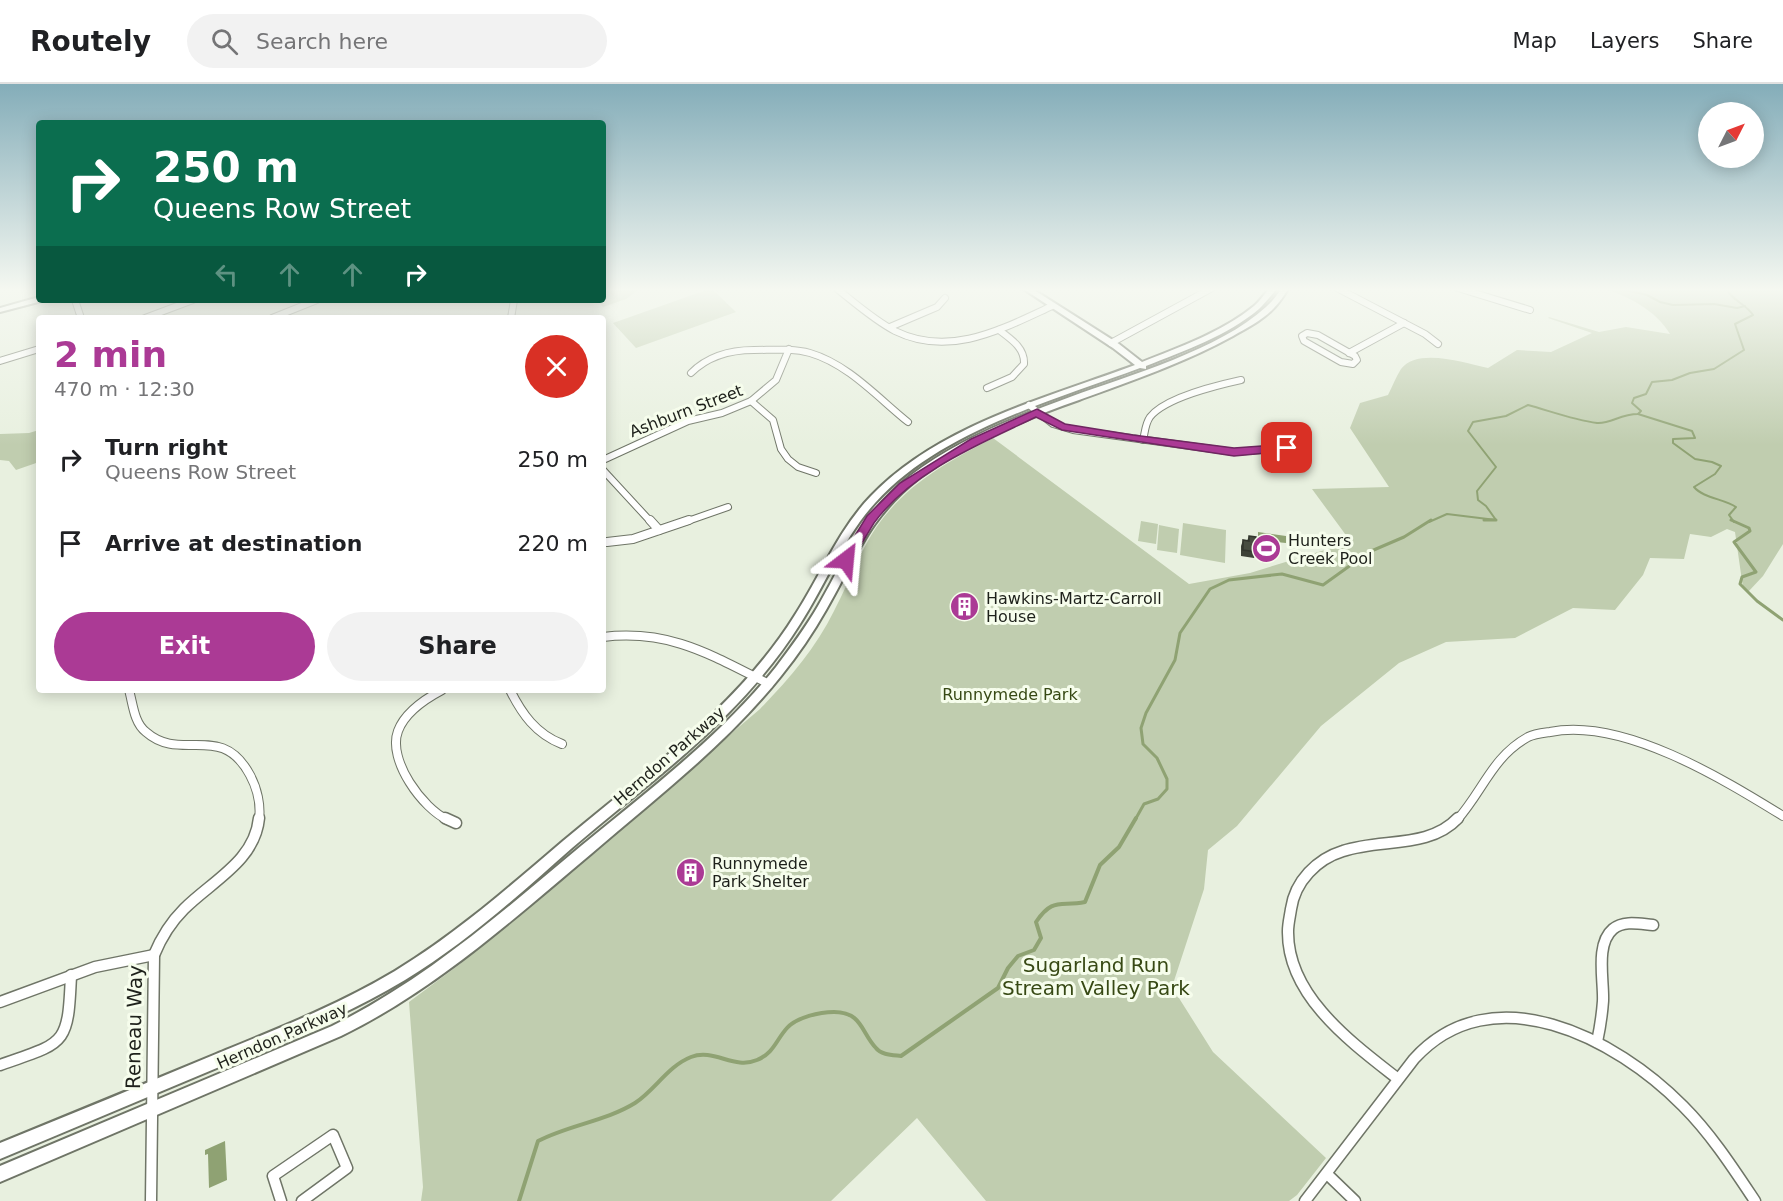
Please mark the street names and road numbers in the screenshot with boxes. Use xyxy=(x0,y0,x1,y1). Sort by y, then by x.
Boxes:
street label: Ashburn Street xyxy=(627,381,745,441)
street label: Herndon Parkway xyxy=(610,703,728,809)
street label: Reneau Way xyxy=(121,965,147,1089)
street label: Herndon Parkway xyxy=(214,999,350,1073)

